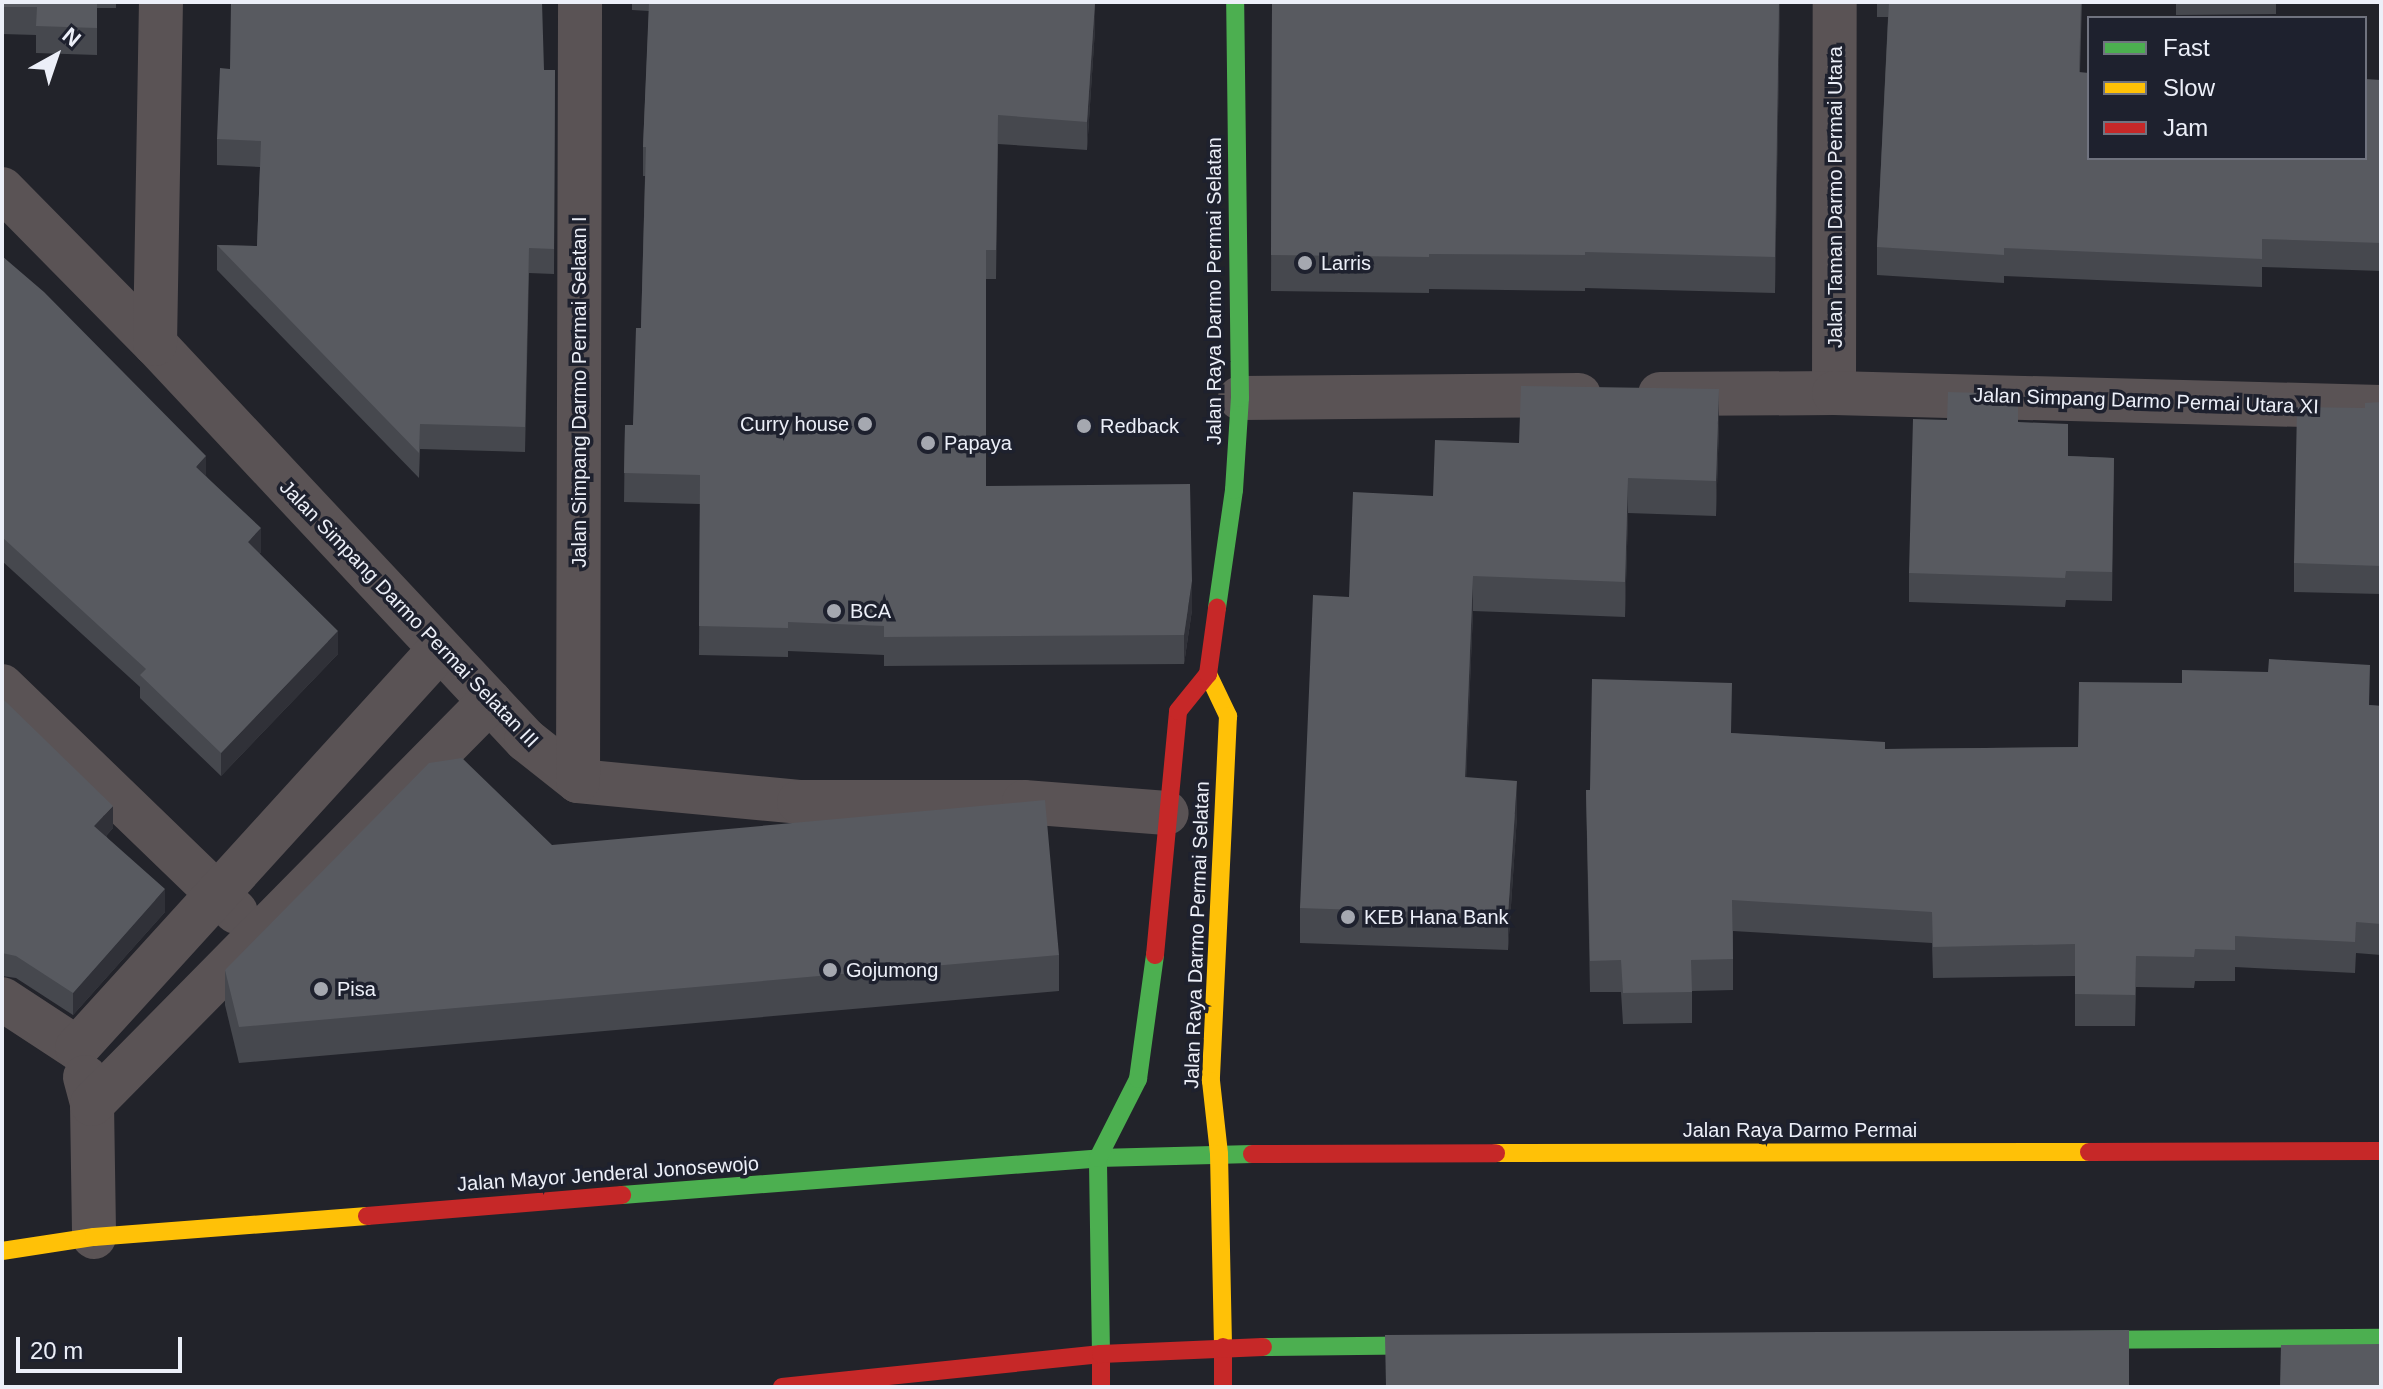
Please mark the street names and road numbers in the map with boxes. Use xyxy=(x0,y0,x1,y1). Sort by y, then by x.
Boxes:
street label: Jalan Taman Darmo Permai Utara xyxy=(1823,46,1847,348)
street label: Jalan Raya Darmo Permai Selatan xyxy=(1202,137,1226,445)
street label: Jalan Simpang Darmo Permai Selatan I xyxy=(567,216,591,568)
street label: Jalan Simpang Darmo Permai Utara XI xyxy=(1973,383,2319,419)
street label: Jalan Simpang Darmo Permai Selatan III xyxy=(274,475,544,753)
street label: Jalan Raya Darmo Permai Selatan xyxy=(1180,781,1214,1089)
street label: Jalan Raya Darmo Permai xyxy=(1683,1118,1917,1142)
street label: Jalan Mayor Jenderal Jonosewojo xyxy=(456,1151,760,1197)

